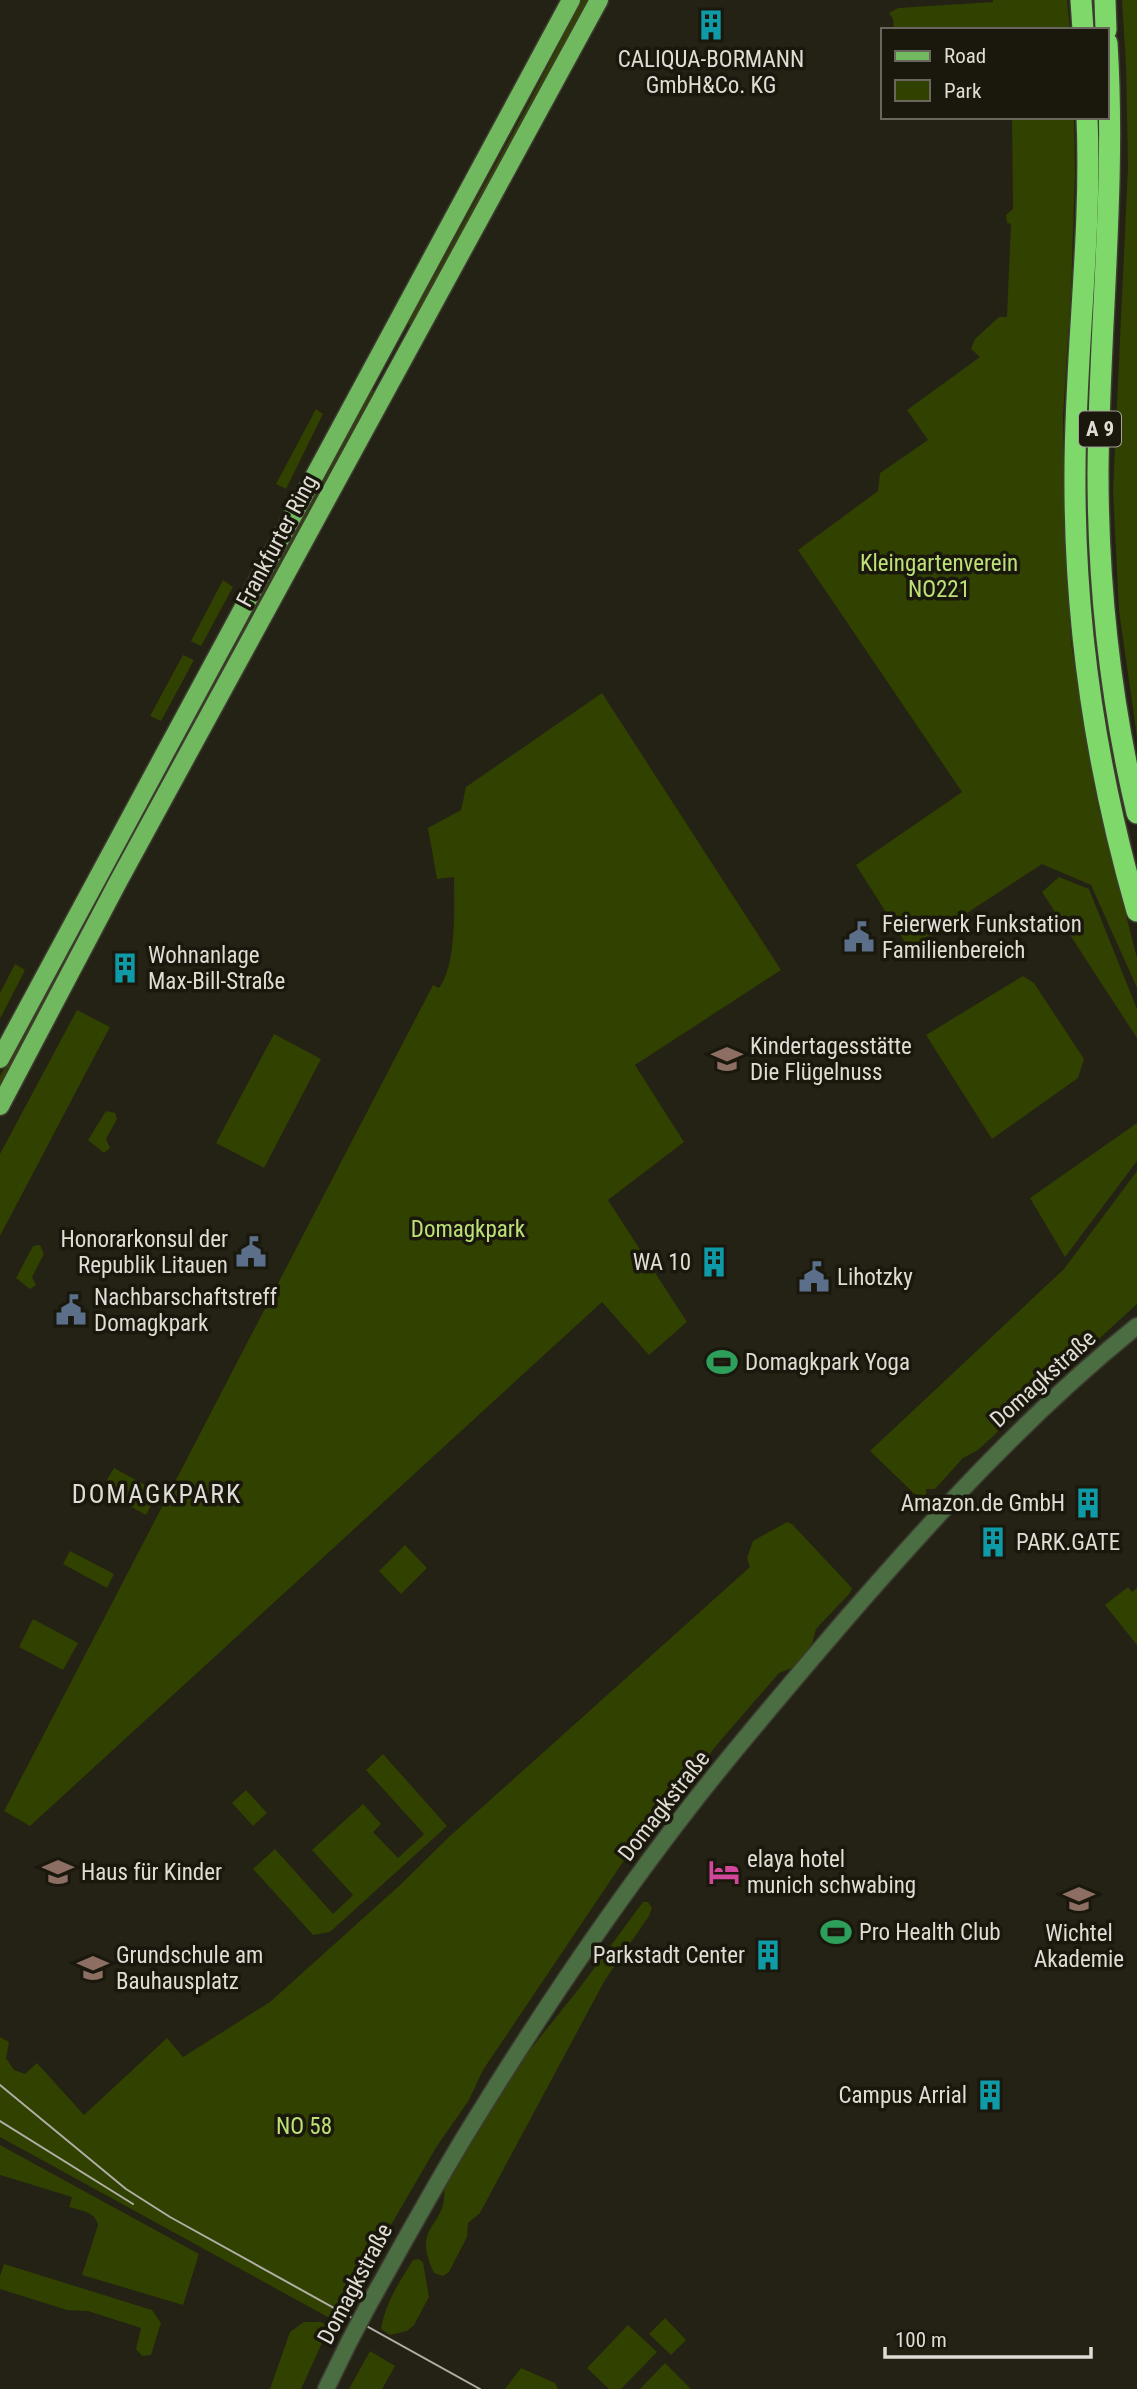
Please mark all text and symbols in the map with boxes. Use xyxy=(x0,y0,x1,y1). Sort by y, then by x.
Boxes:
building icon: CALIQUA-BORMANN GmbH&Co. KG xyxy=(694,8,728,42)
legend xyxy=(881,28,1109,119)
text: Road xyxy=(944,44,986,68)
place label: CALIQUA-BORMANN GmbH&Co. KG xyxy=(618,46,804,99)
text: Park xyxy=(944,79,982,103)
road number: A 9 xyxy=(1079,412,1121,446)
street label: Frankfurter Ring xyxy=(231,470,323,612)
park label: Kleingartenverein NO221 xyxy=(860,550,1018,603)
place label: Feierwerk Funkstation Familienbereich xyxy=(882,911,1082,964)
public building icon: Feierwerk Funkstation Familienbereich xyxy=(842,920,876,954)
place label: Wohnanlage Max-Bill-Straße xyxy=(148,942,285,995)
building icon: Wohnanlage Max-Bill-Straße xyxy=(108,951,142,985)
place label: Kindertagesstätte Die Flügelnuss xyxy=(750,1033,912,1086)
school or university icon: Kindertagesstätte Die Flügelnuss xyxy=(710,1042,744,1076)
park label: Domagkpark xyxy=(411,1216,526,1243)
place label: Honorarkonsul der Republik Litauen xyxy=(61,1226,228,1279)
public building icon: Honorarkonsul der Republik Litauen xyxy=(234,1235,268,1269)
building icon: WA 10 xyxy=(697,1245,731,1279)
place label: WA 10 xyxy=(633,1249,691,1276)
public building icon: Lihotzky xyxy=(797,1260,831,1294)
place label: Lihotzky xyxy=(837,1264,913,1291)
place label: Nachbarschaftstreff Domagkpark xyxy=(94,1284,278,1337)
public building icon: Nachbarschaftstreff Domagkpark xyxy=(54,1293,88,1327)
street label: Domagkstraße xyxy=(985,1325,1101,1433)
sports icon: Domagkpark Yoga xyxy=(705,1345,739,1379)
place label: Domagkpark Yoga xyxy=(745,1349,910,1376)
district label: DOMAGKPARK xyxy=(72,1479,242,1509)
building icon: Amazon.de GmbH xyxy=(1071,1486,1105,1520)
place label: Amazon.de GmbH xyxy=(901,1490,1065,1517)
building icon: PARK.GATE xyxy=(976,1525,1010,1559)
place label: PARK.GATE xyxy=(1016,1529,1120,1556)
street label: Domagkstraße xyxy=(613,1746,715,1866)
place label: elaya hotel munich schwabing xyxy=(747,1846,916,1899)
school or university icon: Haus für Kinder xyxy=(41,1855,75,1889)
hotel icon: elaya hotel munich schwabing xyxy=(707,1855,741,1889)
place label: Haus für Kinder xyxy=(81,1859,222,1886)
school or university icon: Wichtel Akademie xyxy=(1062,1882,1096,1916)
sports icon: Pro Health Club xyxy=(819,1915,853,1949)
place label: Pro Health Club xyxy=(859,1919,1001,1946)
place label: Wichtel Akademie xyxy=(1034,1920,1124,1973)
building icon: Parkstadt Center xyxy=(751,1938,785,1972)
place label: Grundschule am Bauhausplatz xyxy=(116,1942,263,1995)
place label: Parkstadt Center xyxy=(593,1942,745,1969)
school or university icon: Grundschule am Bauhausplatz xyxy=(76,1951,110,1985)
building icon: Campus Arrial xyxy=(973,2078,1007,2112)
place label: Campus Arrial xyxy=(839,2082,967,2109)
park label: NO 58 xyxy=(276,2113,332,2140)
street label: Domagkstraße xyxy=(312,2219,398,2349)
scale bar xyxy=(885,2316,1092,2360)
text: 100 m xyxy=(895,2328,947,2352)

